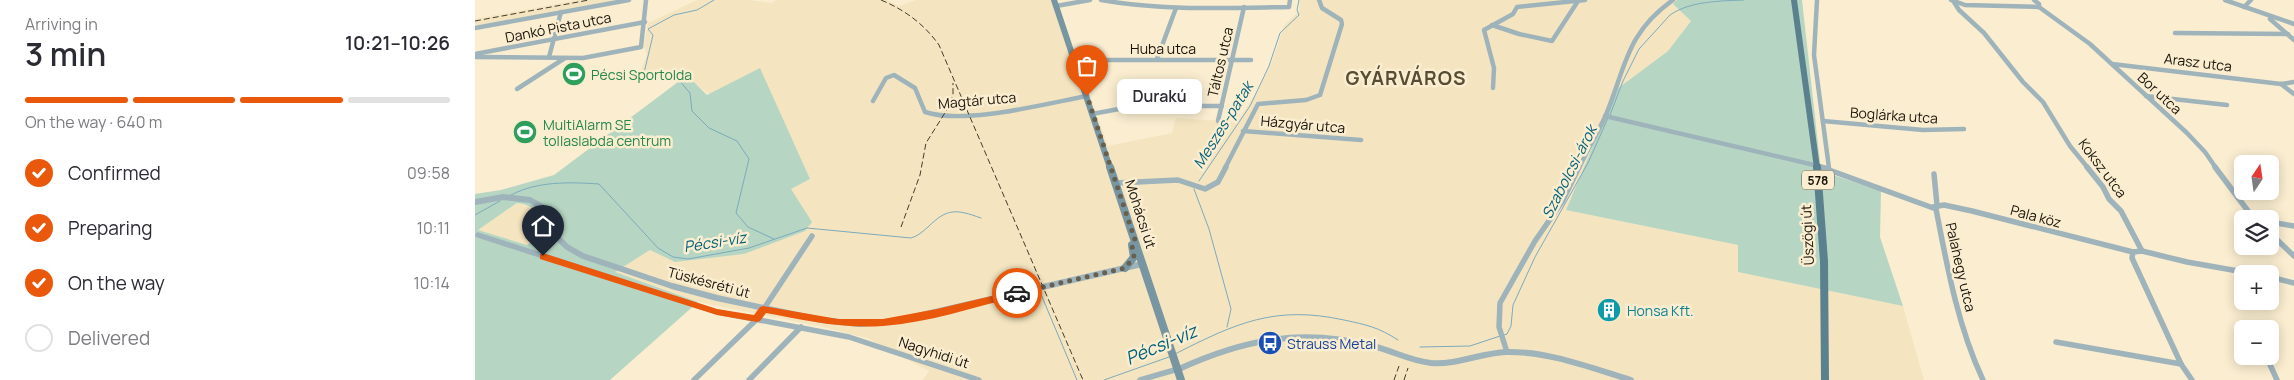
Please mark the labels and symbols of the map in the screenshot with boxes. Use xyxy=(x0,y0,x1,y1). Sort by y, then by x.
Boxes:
street label: Dankó Pista utca xyxy=(503,7,613,47)
street label: Táltos utca xyxy=(1203,25,1237,99)
street label: Huba utca xyxy=(1130,39,1196,58)
pin xyxy=(1066,45,1108,96)
street label: Arasz utca xyxy=(2163,48,2233,76)
sports icon: Pécsi Sportolda xyxy=(561,61,587,87)
place label: Pécsi Sportolda xyxy=(591,65,692,84)
district label: GYÁRVÁROS xyxy=(1346,65,1466,91)
street label: Bor utca xyxy=(2134,68,2186,118)
water label: Meszes-patak xyxy=(1188,75,1259,172)
callout: Durakú xyxy=(1117,78,1202,114)
street label: Magtár utca xyxy=(937,87,1017,113)
street label: Boglárka utca xyxy=(1849,102,1939,128)
street label: Házgyár utca xyxy=(1260,111,1346,137)
place label: MultiAlarm SE tollaslabda centrum xyxy=(543,115,671,150)
sports icon: MultiAlarm SE tollaslabda centrum xyxy=(512,119,538,145)
water label: Szabolcsi-árok xyxy=(1536,119,1603,222)
street label: Koksz utca xyxy=(2074,135,2132,201)
north arrow xyxy=(2234,155,2279,200)
road number: 578 xyxy=(1802,170,1834,190)
street label: Mohácsi út xyxy=(1121,177,1161,251)
street label: Pala köz xyxy=(2008,200,2064,232)
street label: Üszögi út xyxy=(1796,204,1818,266)
pin xyxy=(522,205,564,256)
street label: Palahegy utca xyxy=(1942,221,1980,313)
water label: Pécsi-víz xyxy=(682,226,750,257)
street label: Tüskésréti út xyxy=(666,262,753,302)
courier xyxy=(992,268,1042,318)
building icon: Honsa Kft. xyxy=(1596,297,1622,323)
place label: Honsa Kft. xyxy=(1627,301,1694,320)
water label: Pécsi-víz xyxy=(1122,317,1203,370)
bus stop icon: Strauss Metal xyxy=(1257,330,1283,356)
street label: Nagyhidi út xyxy=(896,332,972,372)
place label: Strauss Metal xyxy=(1287,334,1376,353)

